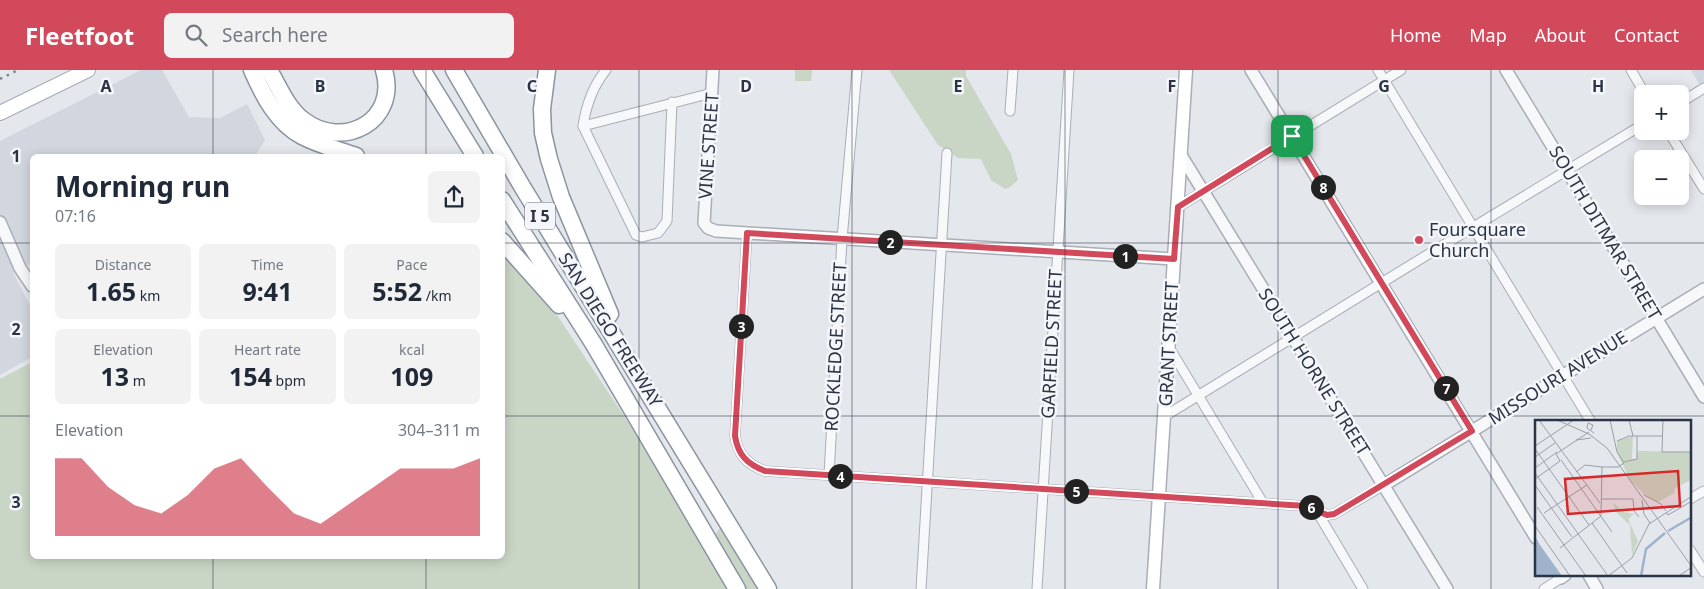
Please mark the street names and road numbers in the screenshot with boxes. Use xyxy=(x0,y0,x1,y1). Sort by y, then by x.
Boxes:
street label: VINE STREET xyxy=(692,92,724,200)
street label: SOUTH DITMAR STREET xyxy=(1544,141,1667,324)
road number: I 5 xyxy=(525,202,555,230)
street label: SAN DIEGO FREEWAY xyxy=(554,248,669,412)
street label: ROCKLEDGE STREET xyxy=(819,262,851,432)
street label: GARFIELD STREET xyxy=(1035,269,1067,419)
street label: GRANT STREET xyxy=(1153,281,1183,407)
street label: SOUTH HORNE STREET xyxy=(1253,283,1376,460)
street label: MISSOURI AVENUE xyxy=(1483,325,1632,430)

